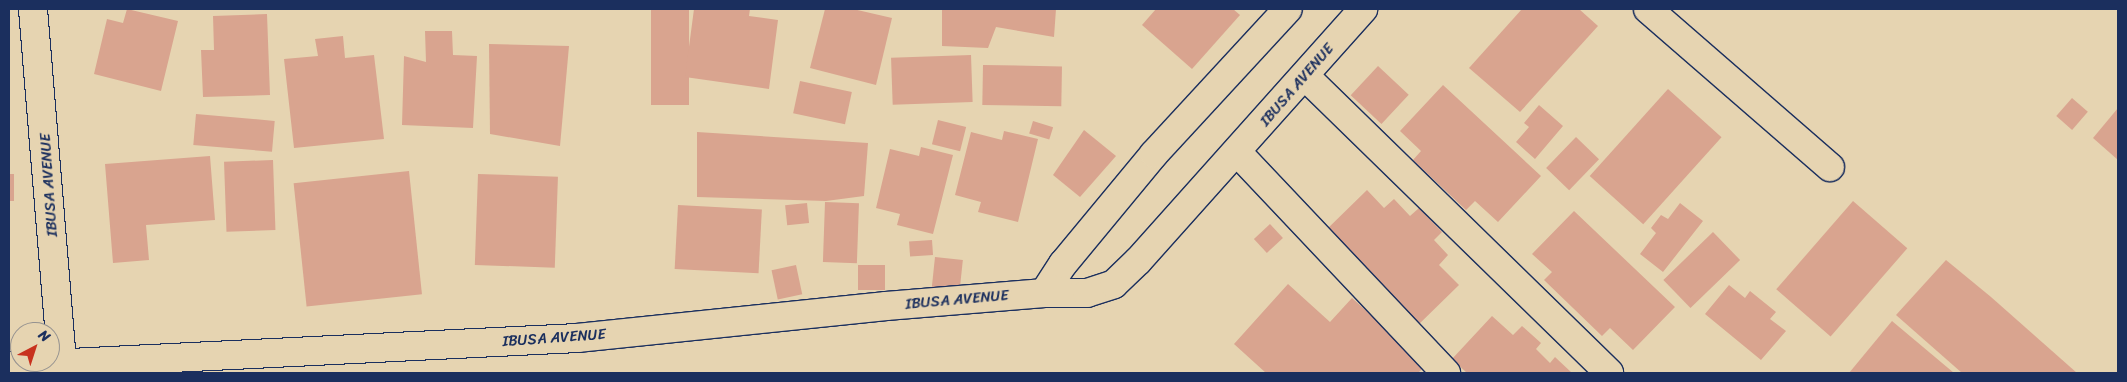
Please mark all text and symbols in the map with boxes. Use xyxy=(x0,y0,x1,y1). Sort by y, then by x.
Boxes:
street label: IBUSA AVENUE xyxy=(1256,40,1338,130)
street label: IBUSA AVENUE xyxy=(36,133,62,237)
street label: IBUSA AVENUE xyxy=(905,287,1009,313)
north arrow xyxy=(10,322,60,372)
text: N xyxy=(33,323,56,349)
street label: IBUSA AVENUE xyxy=(502,325,606,351)

